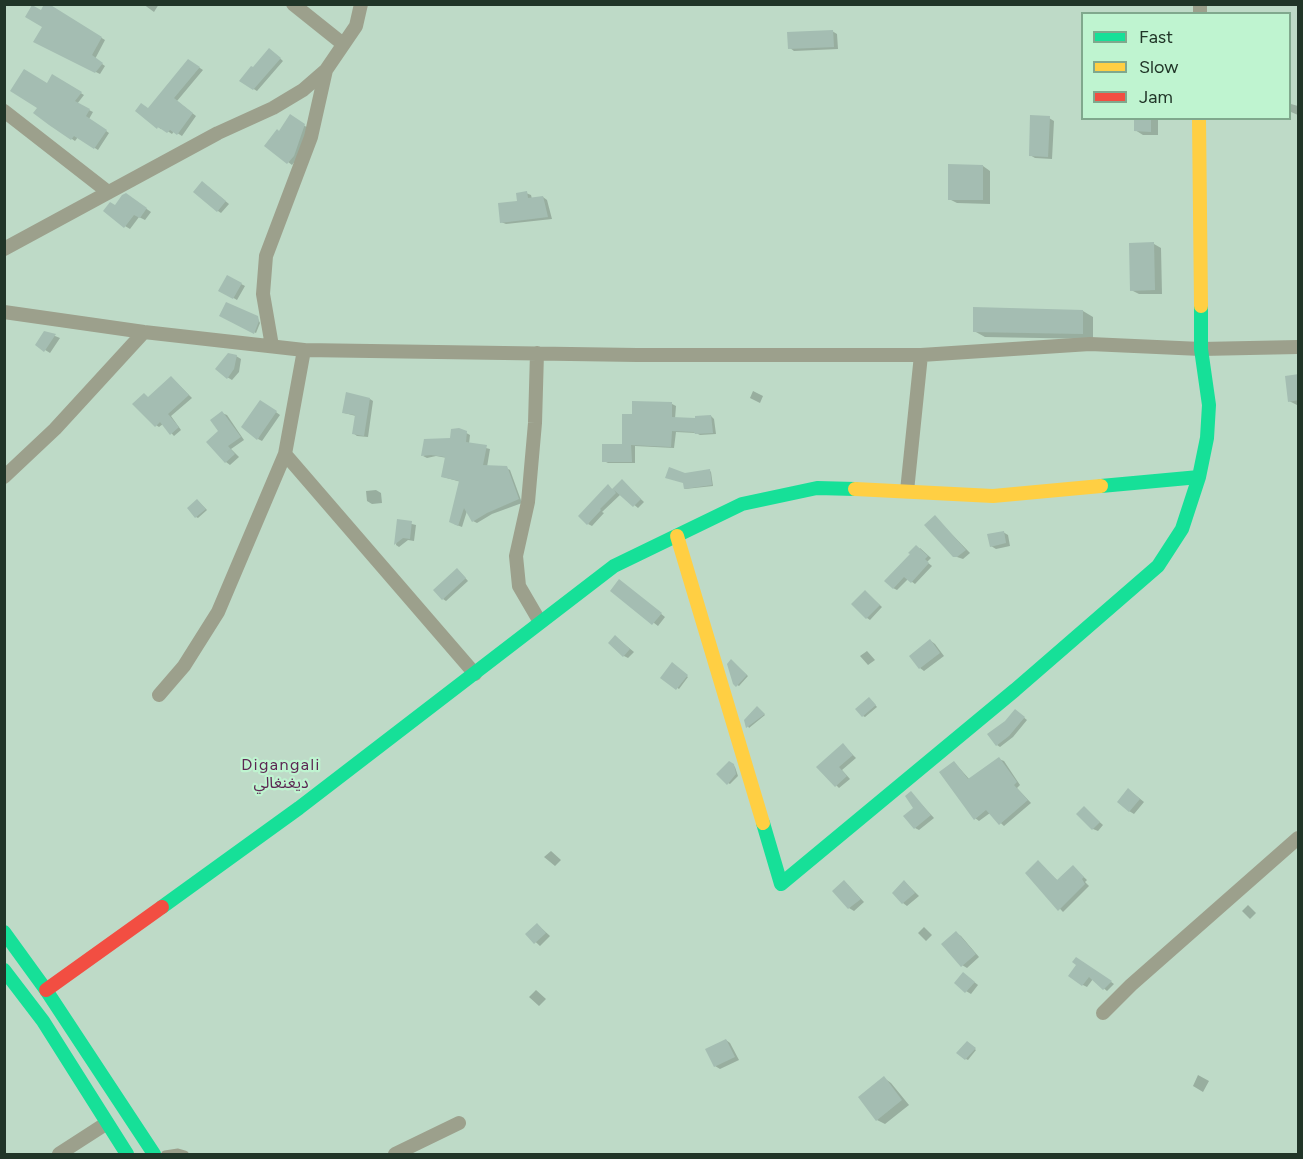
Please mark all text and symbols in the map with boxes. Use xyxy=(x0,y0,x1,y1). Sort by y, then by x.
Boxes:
legend xyxy=(1081,12,1291,120)
text: Fast xyxy=(1139,26,1173,48)
text: Slow xyxy=(1139,56,1178,78)
text: Jam xyxy=(1139,86,1173,108)
district label: Digangali ديغنغالي xyxy=(241,755,321,793)

